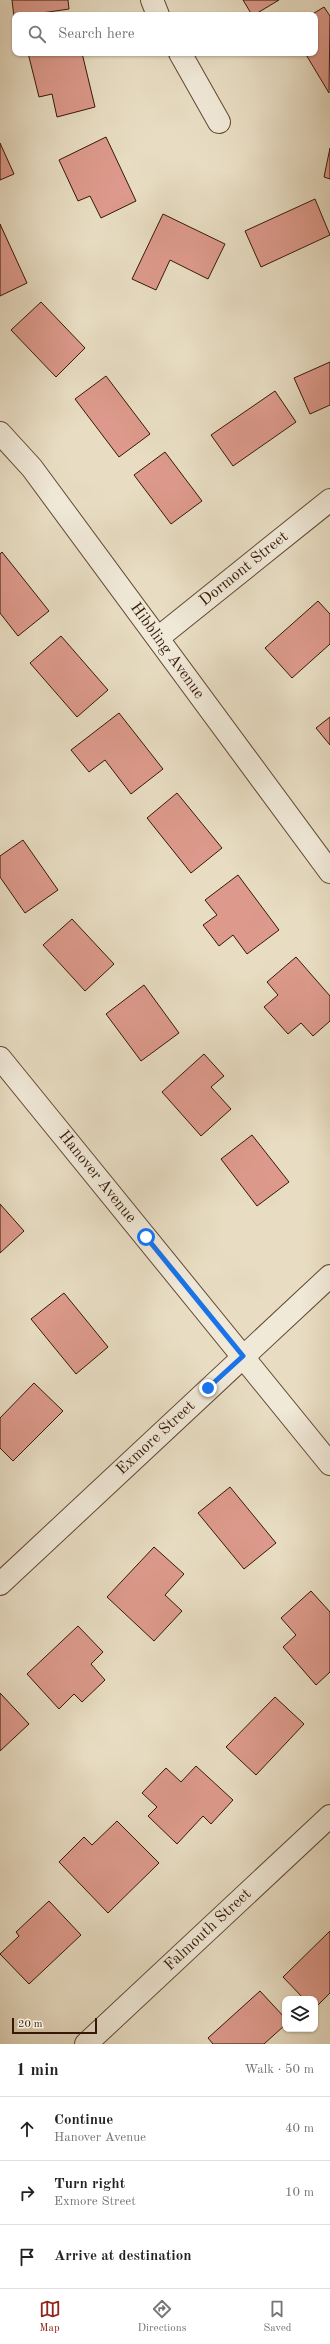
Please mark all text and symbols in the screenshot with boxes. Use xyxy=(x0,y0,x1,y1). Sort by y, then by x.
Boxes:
search box xyxy=(12,12,318,56)
icon: search xyxy=(26,23,48,45)
text: Search here xyxy=(58,27,135,42)
street label: Dormont Street xyxy=(197,528,292,609)
street label: Hibbling Avenue xyxy=(127,600,207,702)
street label: Hanover Avenue xyxy=(55,1128,139,1226)
route start xyxy=(137,1228,155,1246)
route end xyxy=(199,1379,217,1397)
street label: Exmore Street xyxy=(114,1398,199,1478)
street label: Falmouth Street xyxy=(161,1886,255,1974)
map controls xyxy=(282,1996,318,2032)
button: layers xyxy=(282,1996,318,2032)
scale bar xyxy=(12,2016,97,2035)
text: 20 m xyxy=(18,2019,43,2030)
text: 1 min xyxy=(16,2062,59,2079)
text: Walk · 50 m xyxy=(245,2063,314,2076)
text: Continue xyxy=(54,2113,113,2128)
icon: ahead xyxy=(16,2118,38,2140)
text: 40 m xyxy=(285,2122,314,2135)
text: Hanover Avenue xyxy=(54,2131,146,2144)
text: Turn right xyxy=(54,2177,125,2192)
icon: right xyxy=(16,2182,38,2204)
text: 10 m xyxy=(285,2186,314,2199)
text: Exmore Street xyxy=(54,2195,136,2208)
icon: arrive xyxy=(16,2246,38,2268)
text: Arrive at destination xyxy=(54,2249,192,2264)
tab: Map xyxy=(39,2298,61,2336)
tab: Directions xyxy=(138,2298,186,2336)
tab: Saved xyxy=(263,2298,291,2336)

